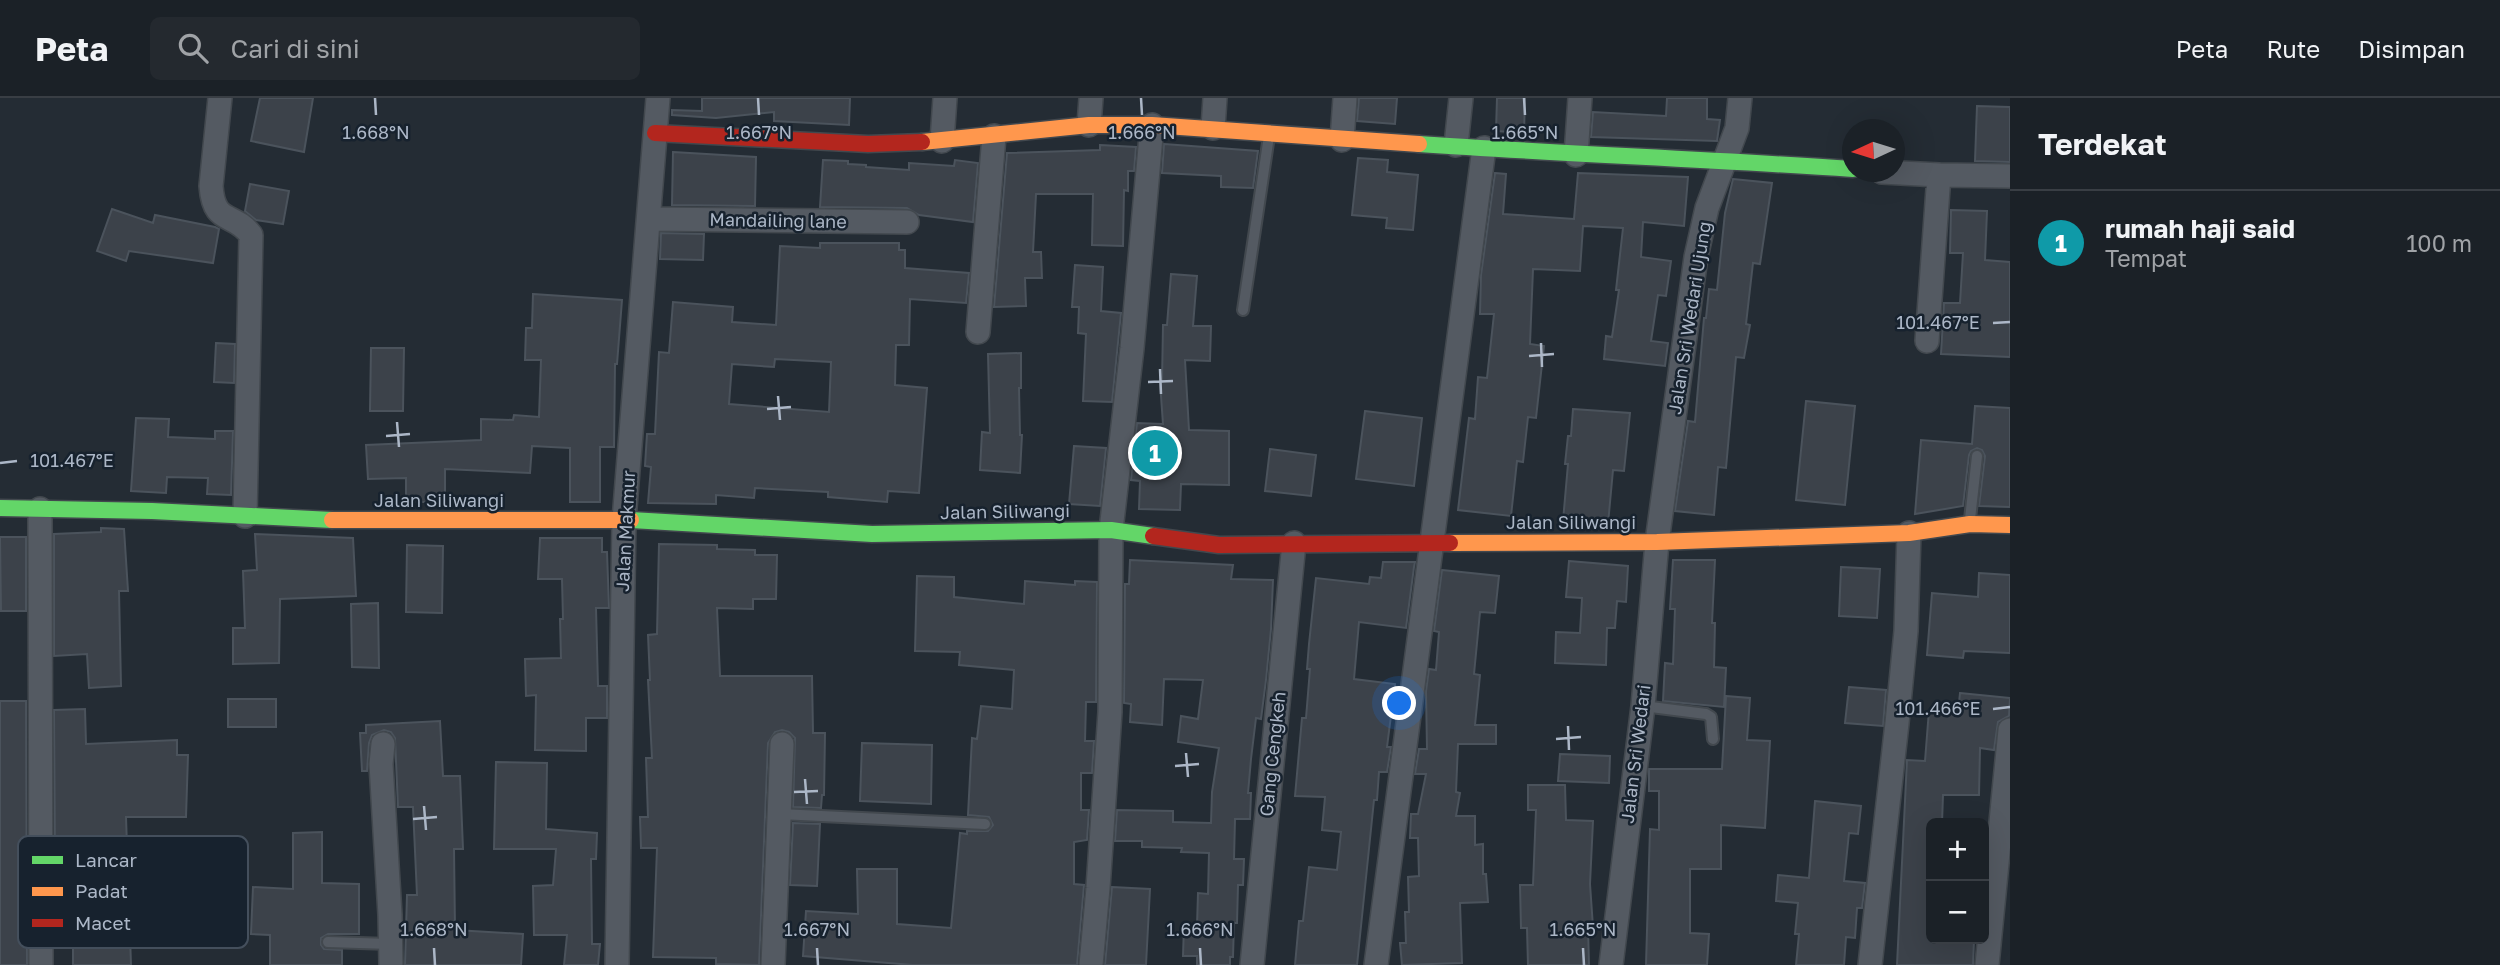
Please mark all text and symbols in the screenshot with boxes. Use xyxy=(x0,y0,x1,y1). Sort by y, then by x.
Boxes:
search box xyxy=(150,17,640,80)
text: Peta xyxy=(35,29,108,68)
icon: search xyxy=(174,29,212,67)
text: Cari di sini xyxy=(230,33,360,64)
text: Peta xyxy=(2176,34,2228,63)
text: Rute xyxy=(2266,34,2320,63)
text: Disimpan xyxy=(2358,34,2465,63)
north arrow xyxy=(1842,119,1905,182)
text: 1.668°N xyxy=(342,121,410,143)
text: 1.667°N xyxy=(726,121,792,143)
text: 1.666°N xyxy=(1108,121,1176,143)
text: 1.665°N xyxy=(1491,121,1559,143)
text: Terdekat xyxy=(2038,126,2167,162)
street label: Mandailing lane xyxy=(709,208,847,232)
text: rumah haji said xyxy=(2105,213,2295,244)
street label: Jalan Sri Wedari Ujung xyxy=(1663,220,1715,416)
text: 1 xyxy=(2055,229,2067,257)
text: 100 m xyxy=(2406,229,2472,257)
text: Tempat xyxy=(2105,244,2187,272)
text: 101.467°E xyxy=(1896,311,1980,333)
pin: 1 xyxy=(1132,427,1178,479)
text: 101.467°E xyxy=(30,449,114,471)
street label: Jalan Makmur xyxy=(611,470,639,592)
street label: Jalan Siliwangi xyxy=(374,489,504,511)
street label: Jalan Siliwangi xyxy=(940,499,1070,523)
street label: Jalan Siliwangi xyxy=(1506,511,1636,533)
street label: Jalan Sri Wedari xyxy=(1616,683,1654,825)
your location xyxy=(1382,686,1416,720)
street label: Gang Cengkeh xyxy=(1254,690,1290,818)
text: 101.466°E xyxy=(1896,697,1980,719)
map controls xyxy=(1926,818,1989,944)
button: + xyxy=(1926,818,1989,881)
legend xyxy=(18,836,248,948)
text: Lancar xyxy=(75,848,138,871)
text: Padat xyxy=(75,879,128,902)
button: − xyxy=(1926,881,1989,944)
text: Macet xyxy=(75,911,131,934)
text: 1.668°N xyxy=(400,918,468,940)
text: 1.667°N xyxy=(784,918,850,940)
text: 1.666°N xyxy=(1166,918,1234,940)
text: 1.665°N xyxy=(1549,918,1617,940)

